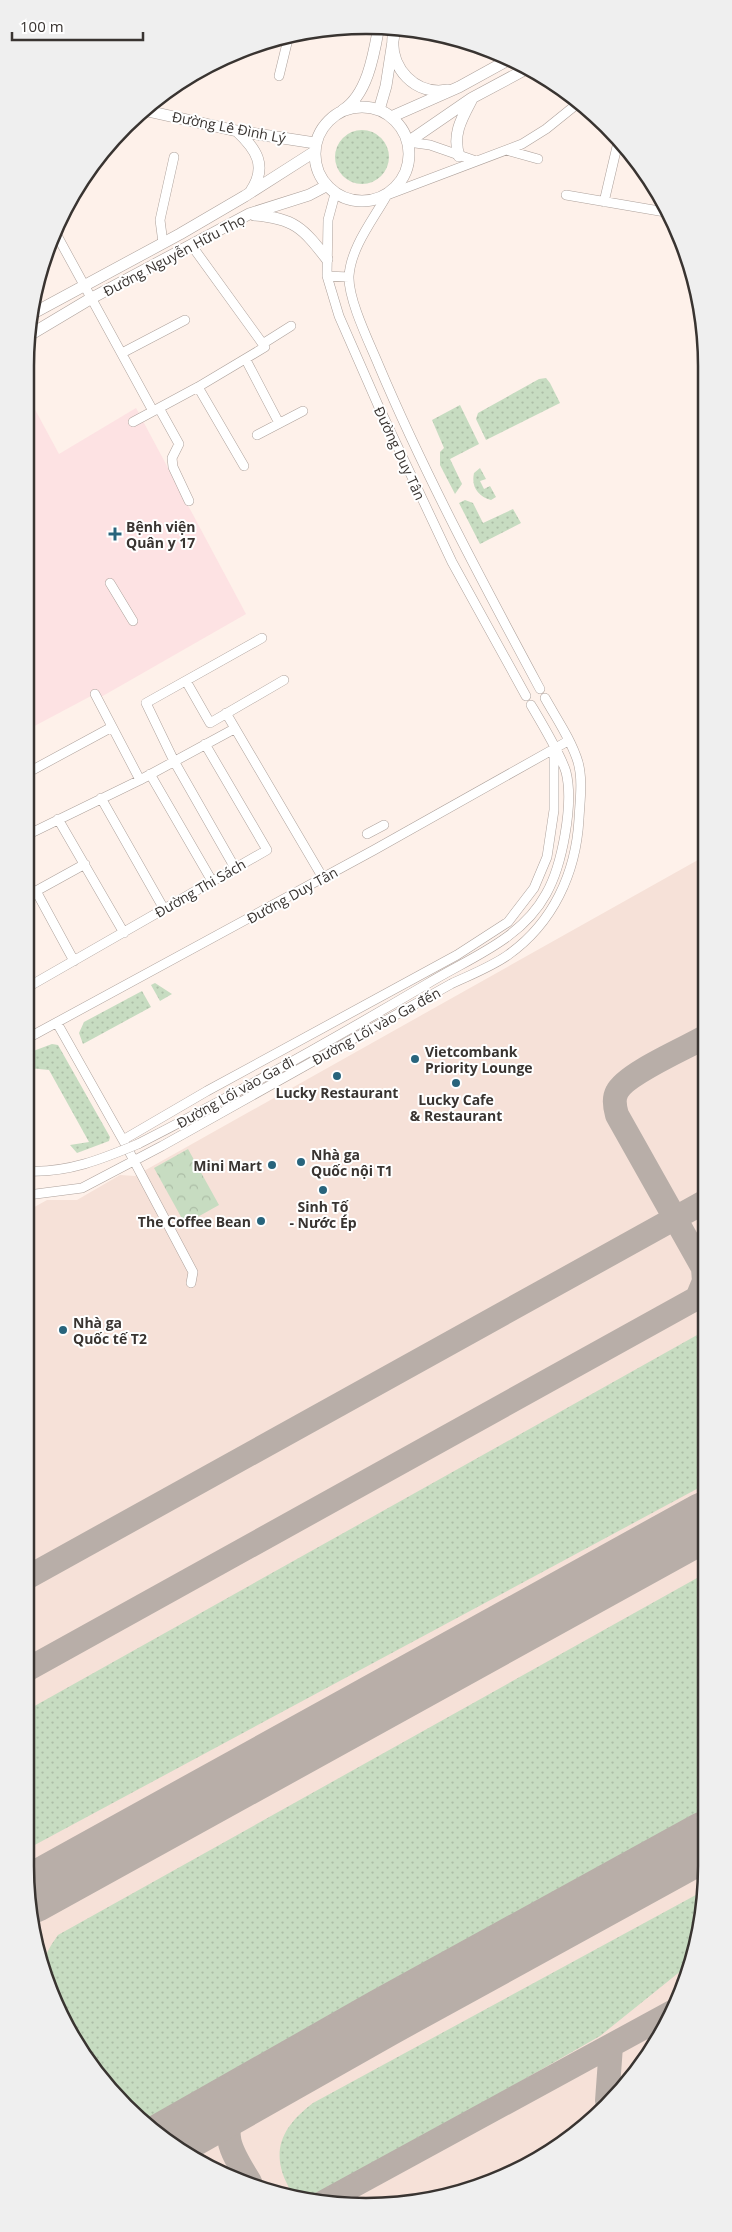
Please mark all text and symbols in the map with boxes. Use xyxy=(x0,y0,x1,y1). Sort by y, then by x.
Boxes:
scale bar xyxy=(12,10,144,42)
text: 100 m xyxy=(20,16,64,36)
street label: Đường Lê Đình Lý xyxy=(171,107,288,148)
street label: Đường Nguyễn Hữu Thọ xyxy=(100,209,248,301)
street label: Đường Duy Tân xyxy=(370,403,430,503)
place label: Bệnh viện Quân y 17 xyxy=(126,517,195,552)
marker: Bệnh viện Quân y 17 xyxy=(108,527,122,541)
street label: Đường Thi Sách xyxy=(151,854,249,922)
street label: Đường Duy Tân xyxy=(243,862,341,928)
street label: Đường Lối vào Ga đến xyxy=(308,983,444,1069)
place label: Vietcombank Priority Lounge xyxy=(425,1042,533,1077)
street label: Đường Lối vào Ga đi xyxy=(173,1052,297,1132)
marker: Vietcombank Priority Lounge xyxy=(409,1053,421,1065)
marker: Lucky Restaurant xyxy=(331,1070,343,1082)
marker: Lucky Cafe & Restaurant xyxy=(450,1077,462,1089)
place label: Lucky Restaurant xyxy=(276,1083,398,1102)
place label: Lucky Cafe & Restaurant xyxy=(410,1090,502,1125)
place label: Nhà ga Quốc nội T1 xyxy=(311,1145,393,1180)
place label: Mini Mart xyxy=(193,1156,262,1175)
marker: Nhà ga Quốc nội T1 xyxy=(295,1156,307,1168)
marker: Mini Mart xyxy=(266,1159,278,1171)
marker: Sinh Tố - Nước Ép xyxy=(317,1184,329,1196)
place label: Sinh Tố - Nước Ép xyxy=(289,1197,357,1232)
place label: The Coffee Bean xyxy=(138,1212,251,1231)
marker: The Coffee Bean xyxy=(255,1215,267,1227)
place label: Nhà ga Quốc tế T2 xyxy=(73,1313,147,1348)
marker: Nhà ga Quốc tế T2 xyxy=(57,1324,69,1336)

